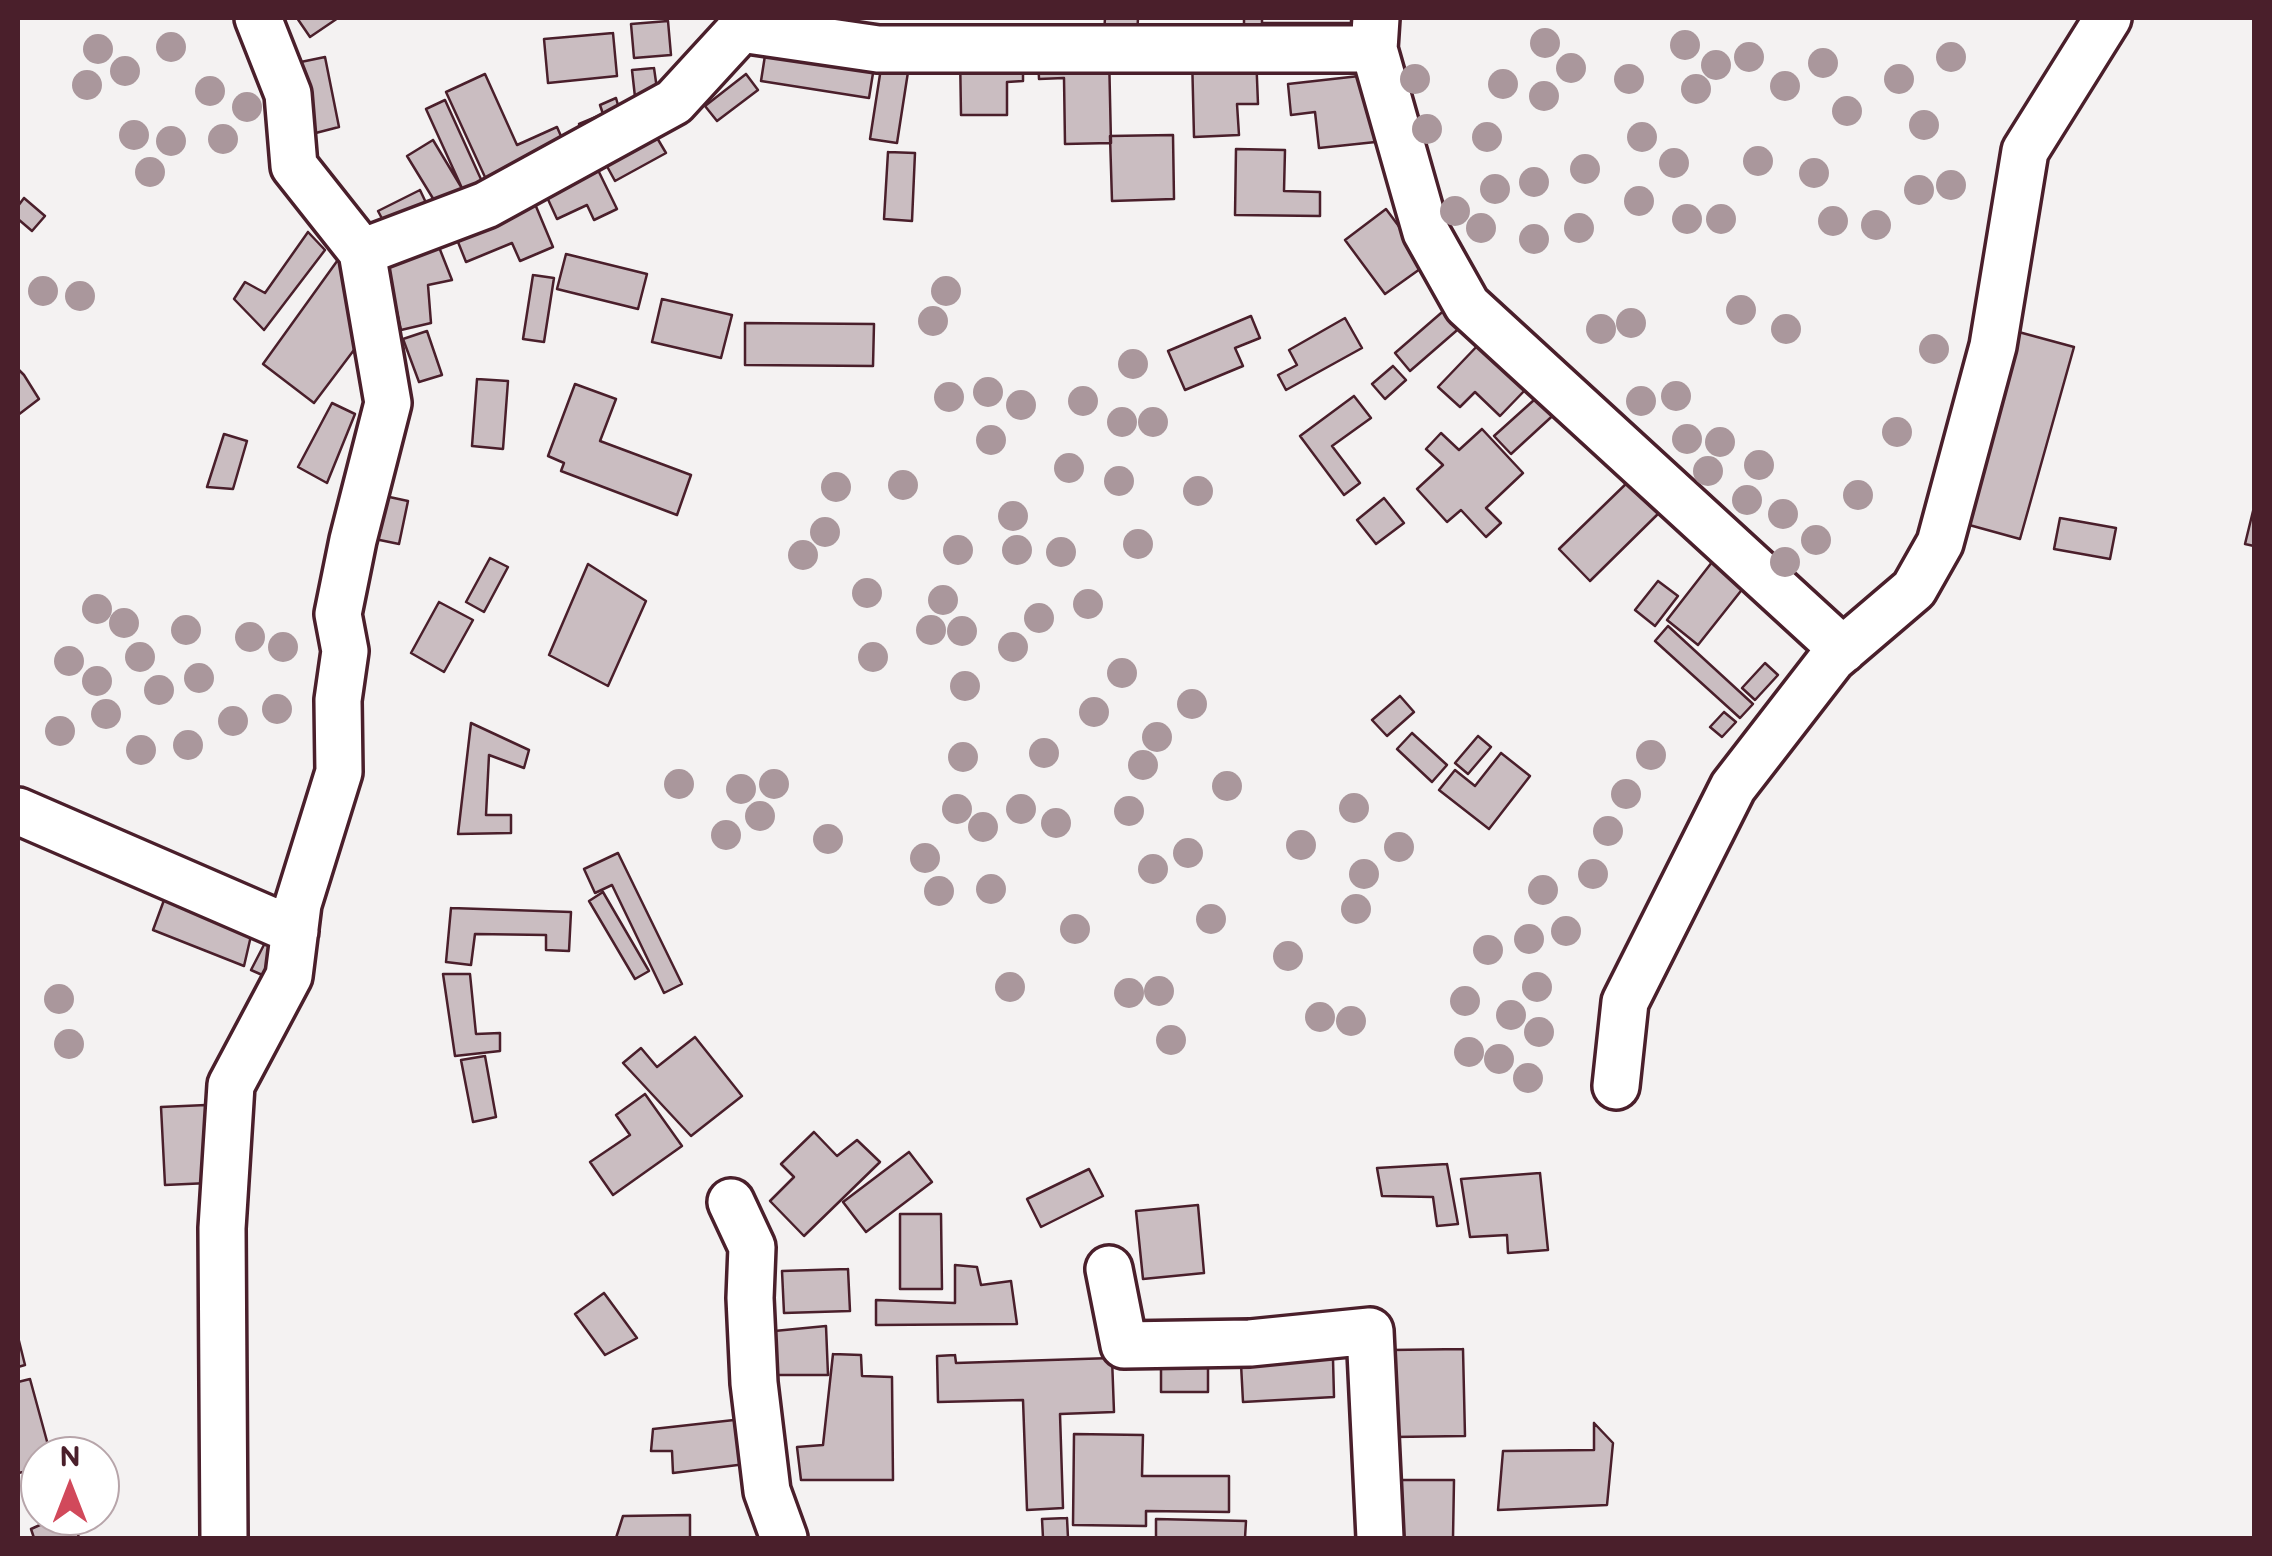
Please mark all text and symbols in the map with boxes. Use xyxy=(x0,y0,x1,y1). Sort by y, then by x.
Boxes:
north arrow xyxy=(20,1436,120,1536)
text: N xyxy=(59,1441,81,1474)

